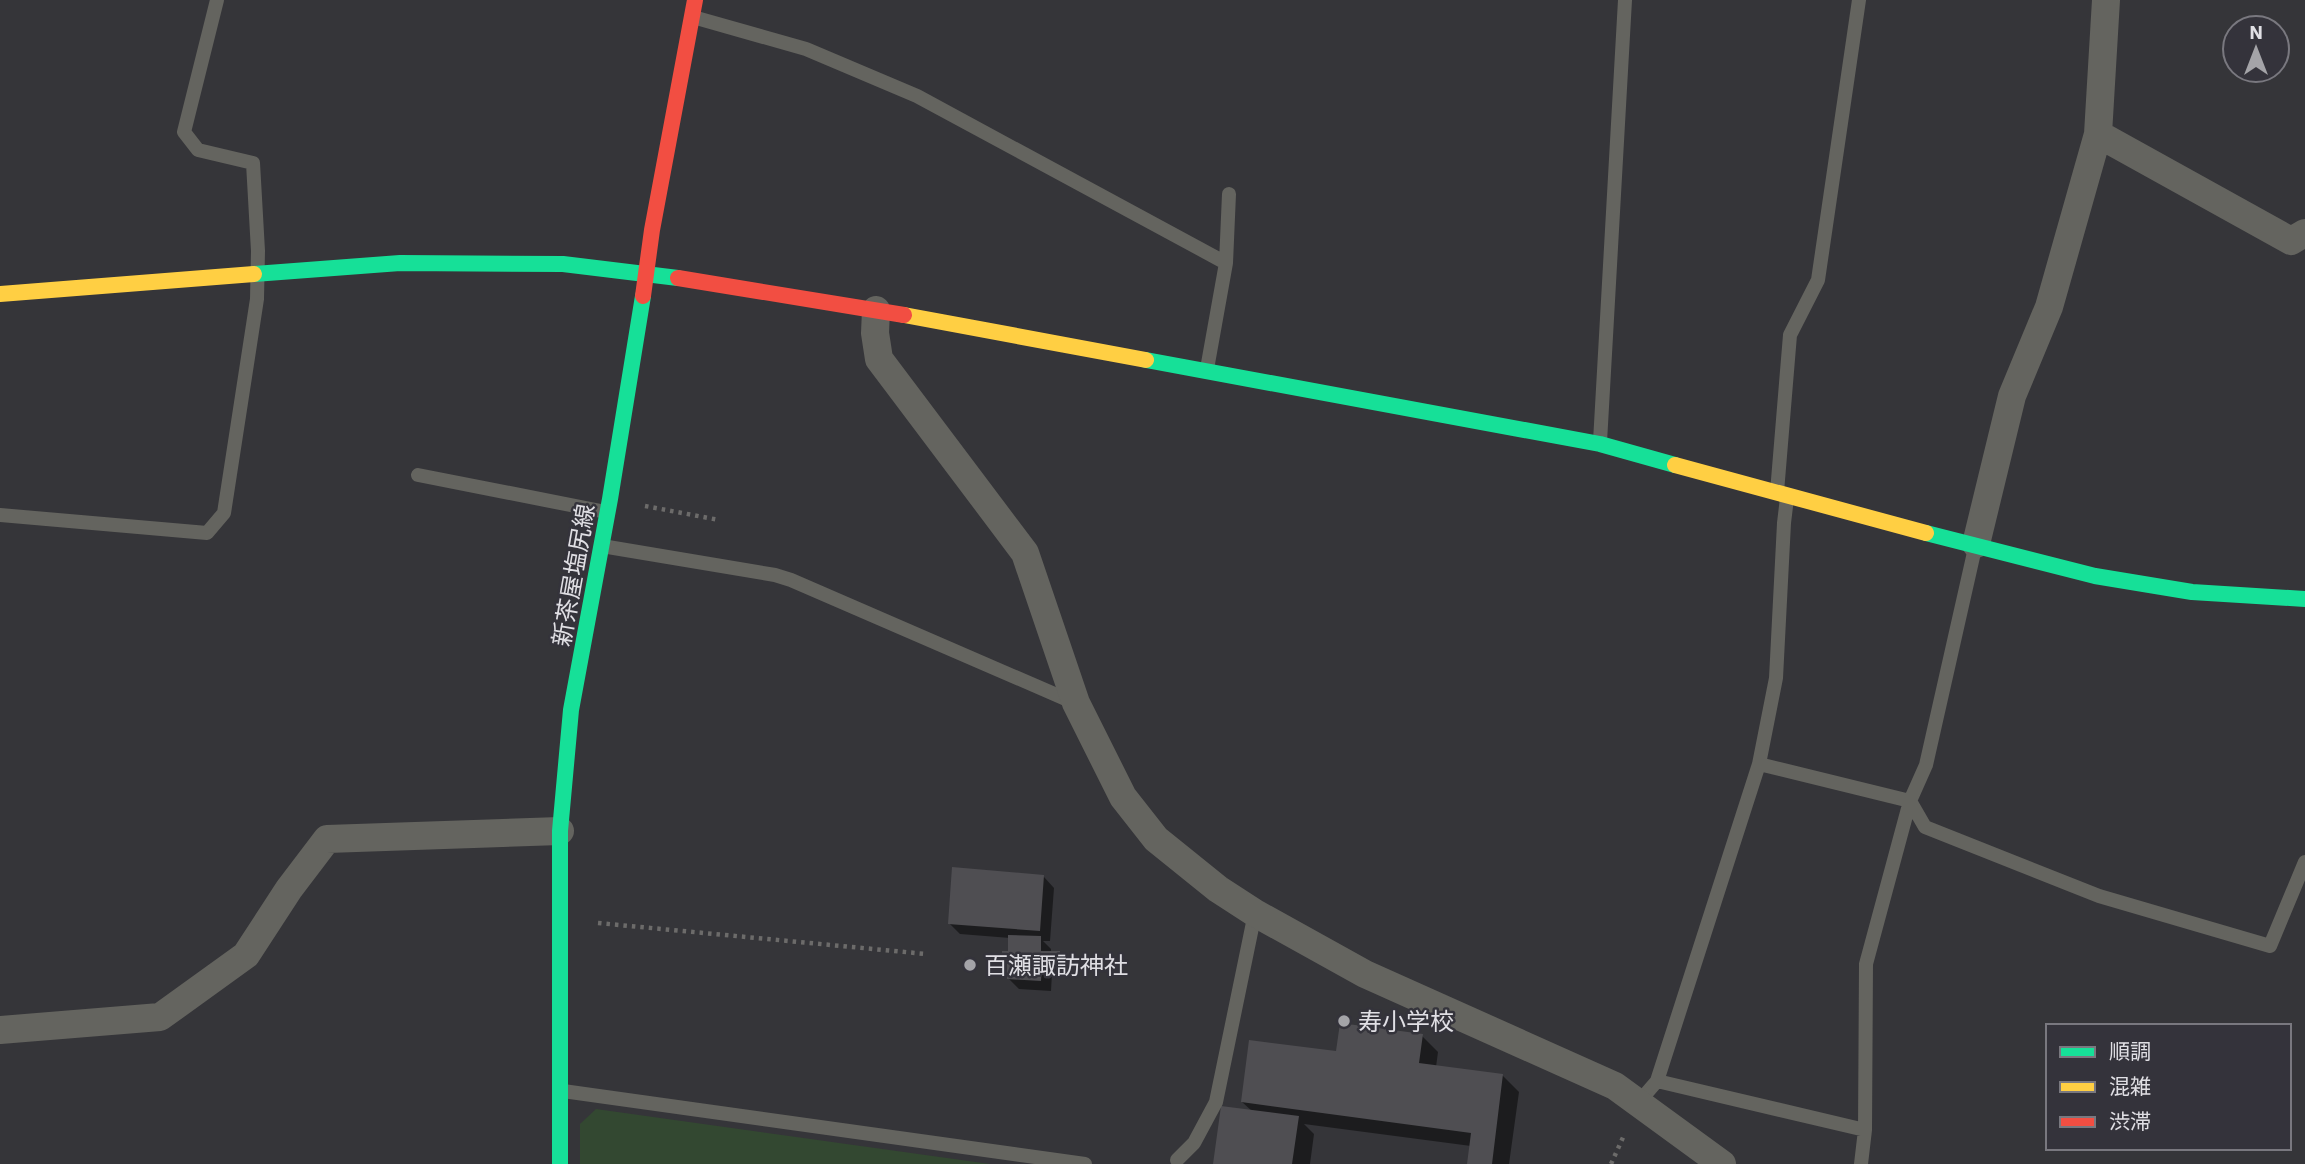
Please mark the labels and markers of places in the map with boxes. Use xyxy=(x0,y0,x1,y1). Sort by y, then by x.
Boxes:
place label: 百瀬諏訪神社 xyxy=(984,949,1128,981)
marker: 百瀬諏訪神社 xyxy=(962,957,978,973)
place label: 寿小学校 xyxy=(1358,1005,1454,1037)
marker: 寿小学校 xyxy=(1336,1013,1352,1029)

